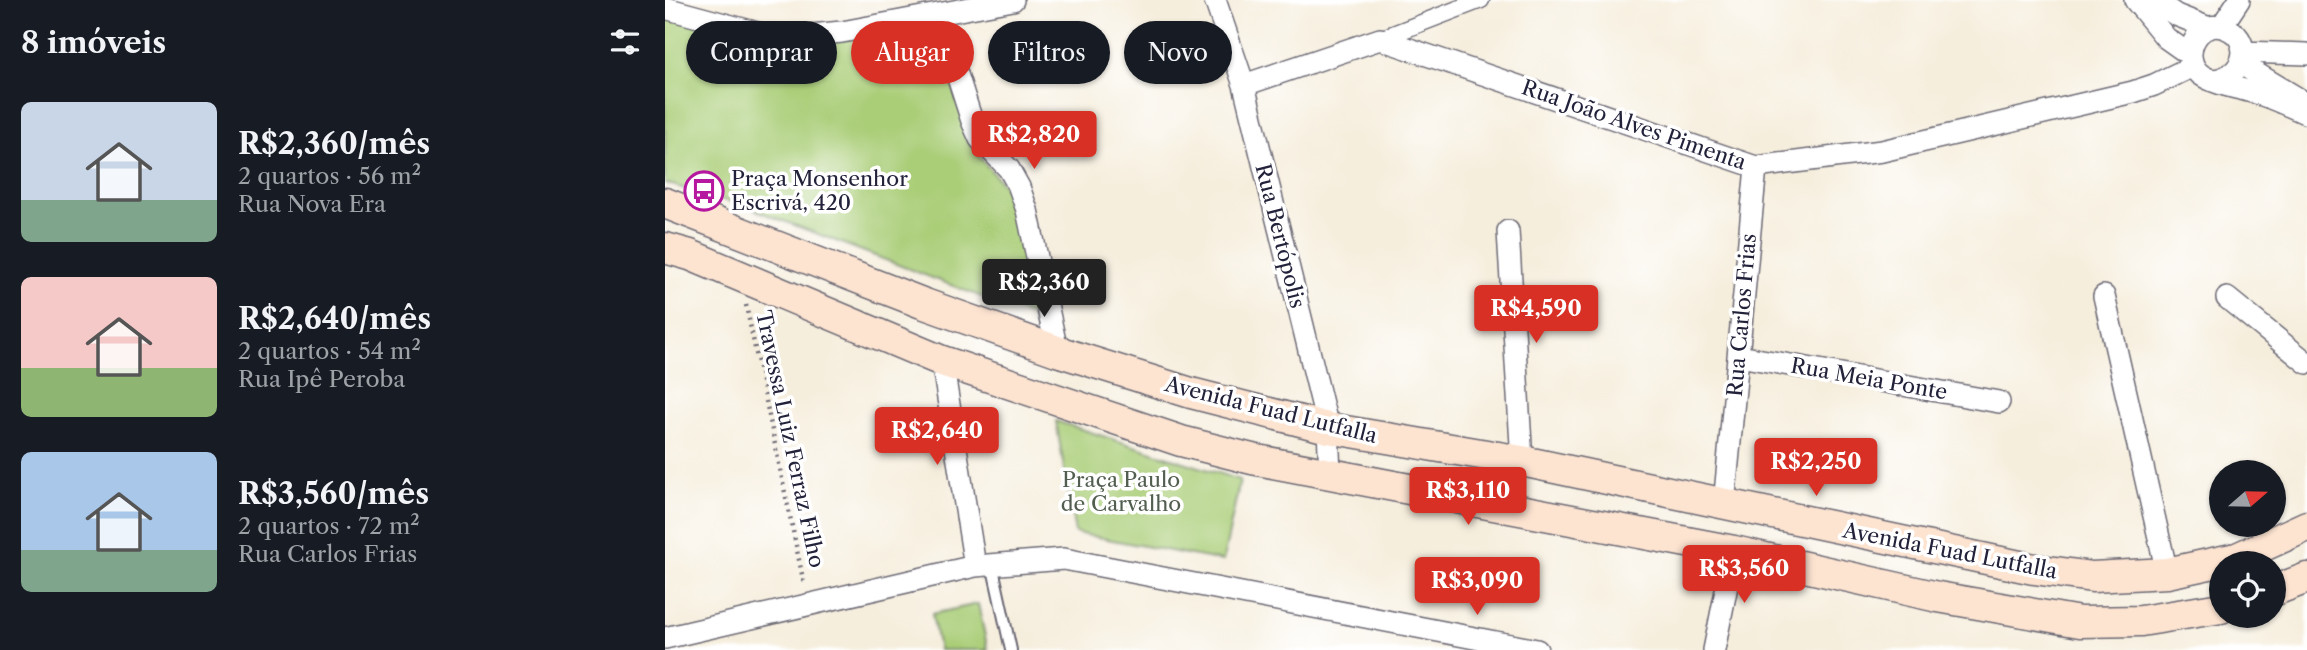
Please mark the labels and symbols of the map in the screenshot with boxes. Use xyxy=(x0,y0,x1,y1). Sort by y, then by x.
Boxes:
street label: Rua João Alves Pimenta xyxy=(1519,74,1750,175)
pin: R$2,820 xyxy=(969,111,1099,171)
street label: Rua Bertópolis xyxy=(1250,161,1311,311)
place label: Praça Monsenhor Escrivá, 420 xyxy=(731,166,908,215)
bus stop icon: Praça Monsenhor Escrivá, 420 xyxy=(683,170,725,212)
street label: Rua Carlos Frias xyxy=(1722,232,1761,398)
pin: R$2,360 xyxy=(979,260,1109,319)
pin: R$4,590 xyxy=(1471,286,1601,345)
street label: Travessa Luiz Ferraz Filho xyxy=(751,308,830,570)
street label: Rua Meia Ponte xyxy=(1789,352,1949,405)
street label: Avenida Fuad Lutfalla xyxy=(1161,371,1381,448)
pin: R$2,640 xyxy=(872,407,1002,467)
pin: R$2,250 xyxy=(1751,438,1881,498)
north arrow xyxy=(2209,460,2285,537)
park label: Praça Paulo de Carvalho xyxy=(1061,467,1181,516)
pin: R$3,110 xyxy=(1403,468,1533,527)
street label: Avenida Fuad Lutfalla xyxy=(1840,517,2060,584)
pin: R$3,560 xyxy=(1679,546,1809,605)
pin: R$3,090 xyxy=(1412,558,1542,617)

